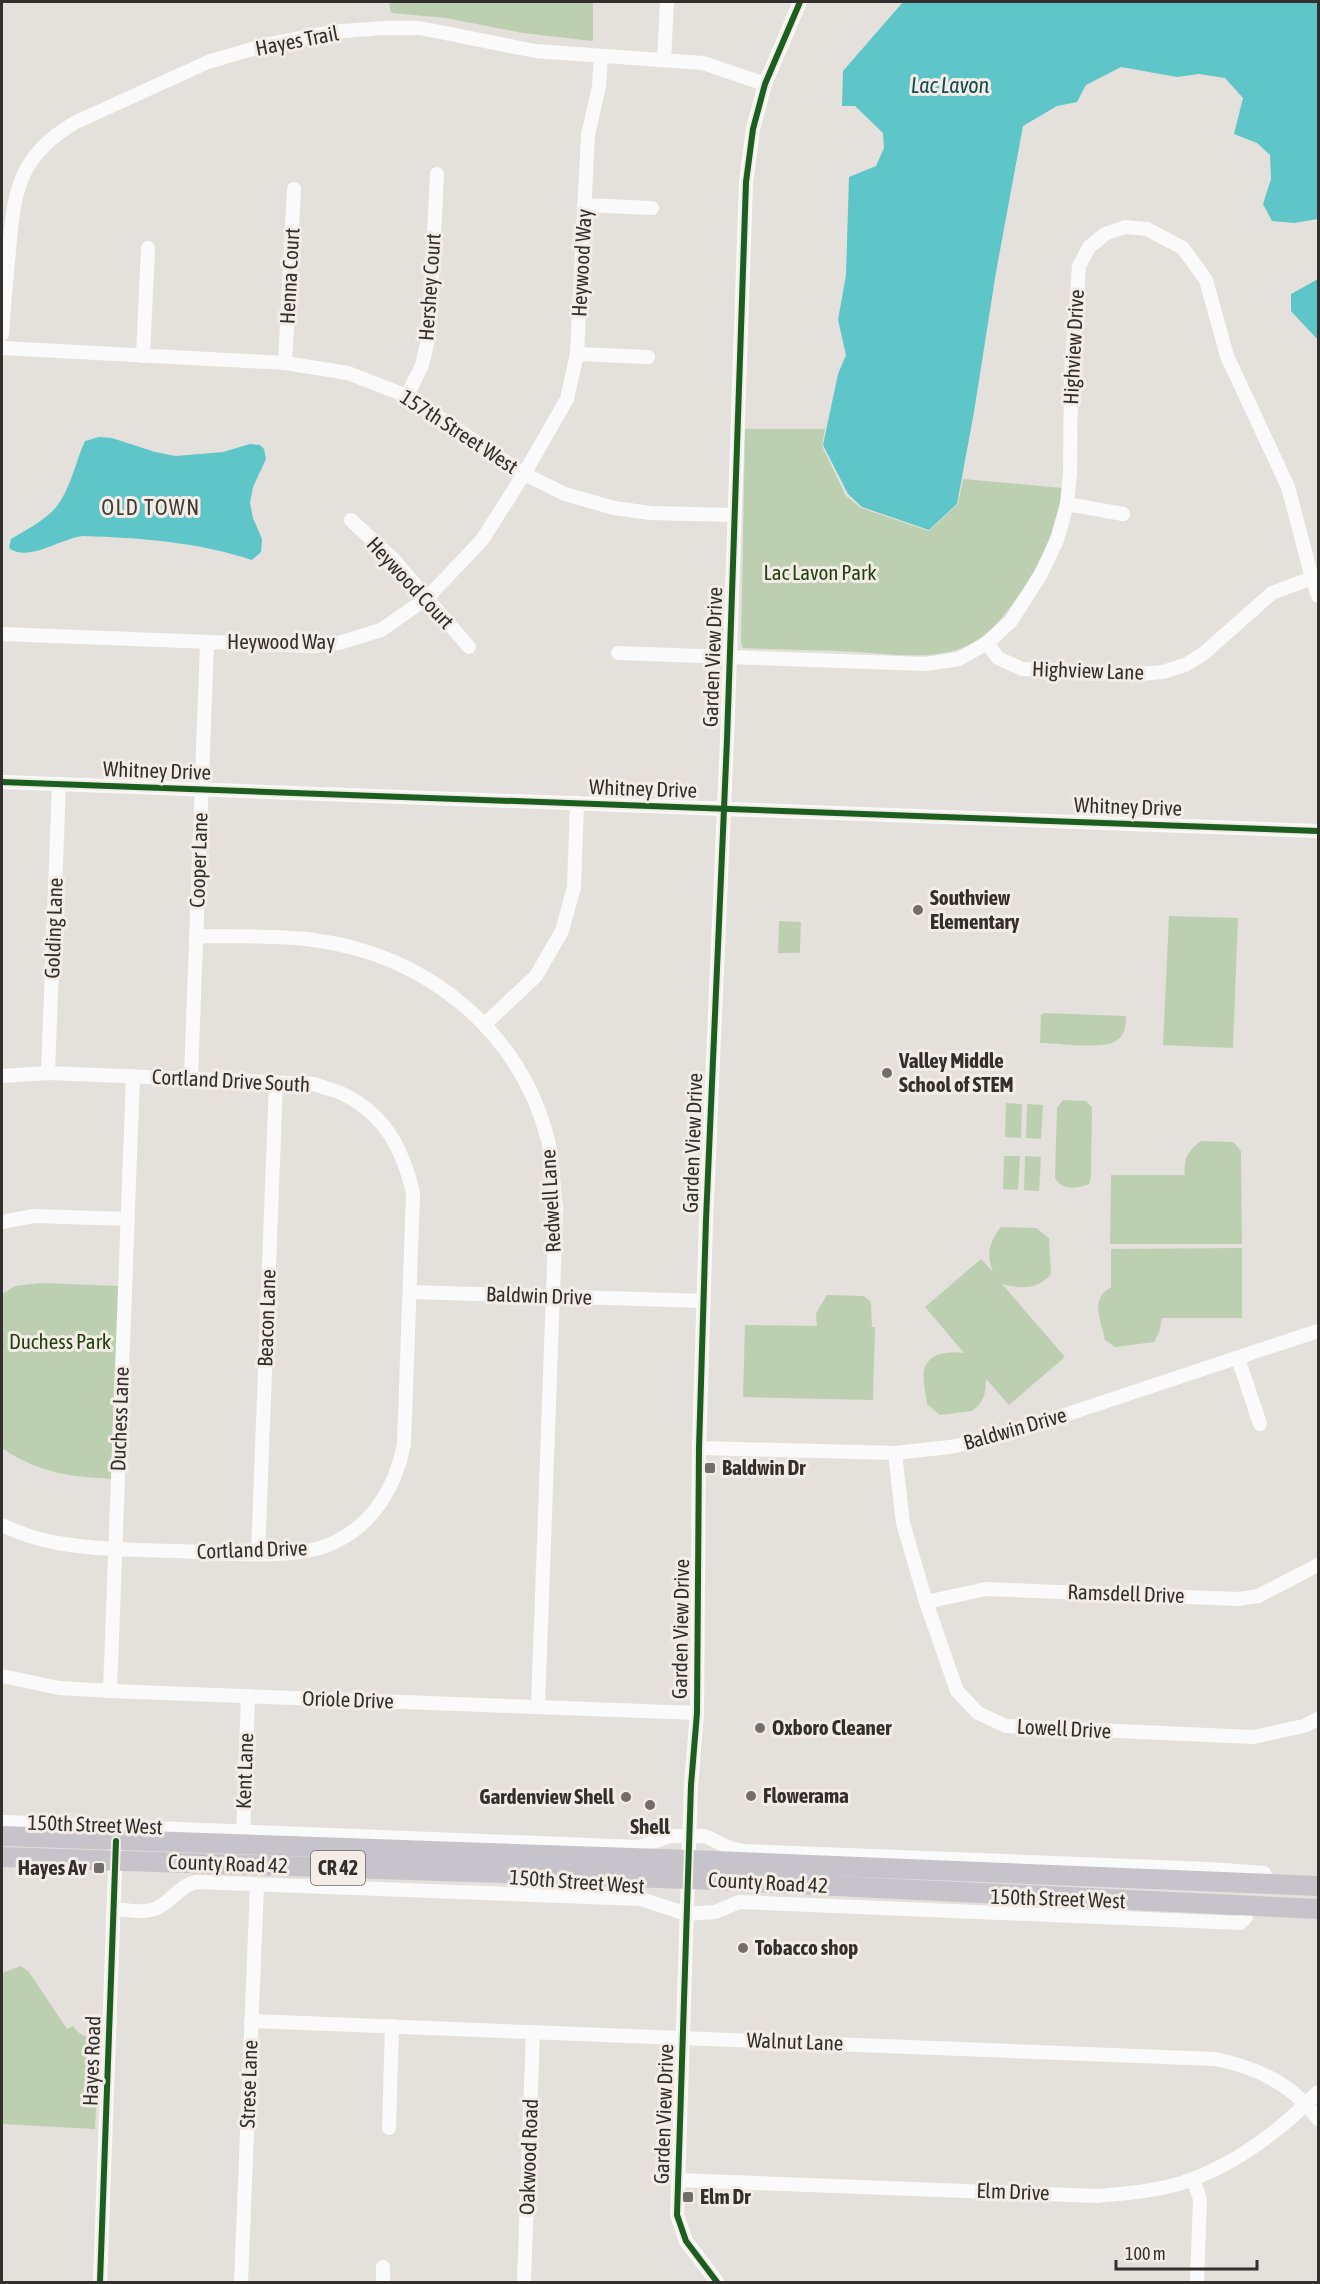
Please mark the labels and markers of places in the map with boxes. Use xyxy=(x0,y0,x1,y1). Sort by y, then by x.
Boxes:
place label: Southview Elementary xyxy=(930,885,1020,933)
marker: Southview Elementary xyxy=(911,903,925,917)
place label: Valley Middle School of STEM xyxy=(898,1048,1014,1096)
marker: Valley Middle School of STEM xyxy=(880,1066,894,1080)
place label: Baldwin Dr xyxy=(722,1455,806,1479)
marker: Baldwin Dr xyxy=(703,1461,717,1475)
place label: Oxboro Cleaner xyxy=(772,1715,892,1739)
marker: Oxboro Cleaner xyxy=(753,1721,767,1735)
place label: Flowerama xyxy=(763,1783,849,1807)
place label: Gardenview Shell xyxy=(479,1784,614,1808)
marker: Flowerama xyxy=(744,1789,758,1803)
marker: Gardenview Shell xyxy=(619,1790,633,1804)
marker: Shell xyxy=(643,1798,657,1812)
place label: Shell xyxy=(630,1814,670,1838)
place label: Hayes Av xyxy=(18,1855,87,1879)
marker: Hayes Av xyxy=(92,1861,106,1875)
place label: Tobacco shop xyxy=(755,1935,858,1959)
marker: Tobacco shop xyxy=(736,1941,750,1955)
place label: Elm Dr xyxy=(700,2184,751,2208)
marker: Elm Dr xyxy=(681,2190,695,2204)

